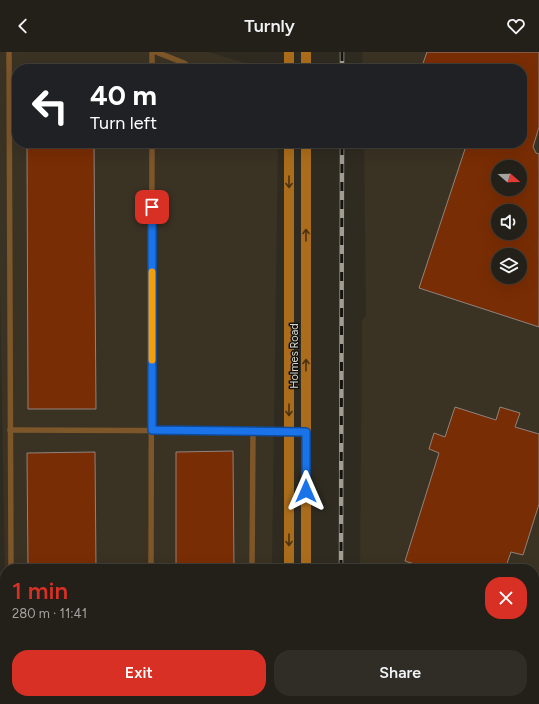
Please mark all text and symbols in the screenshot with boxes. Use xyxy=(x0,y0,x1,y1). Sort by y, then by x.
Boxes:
icon: back xyxy=(12,15,34,37)
text: Turnly xyxy=(244,15,295,37)
icon: heart xyxy=(505,15,527,37)
text: 40 m xyxy=(90,78,157,112)
icon: left xyxy=(24,80,76,132)
text: Turn left xyxy=(90,112,157,134)
north arrow xyxy=(491,160,527,196)
map controls xyxy=(491,160,527,284)
one-way arrow xyxy=(285,175,293,188)
pin xyxy=(135,190,169,224)
icon: arrive xyxy=(141,196,163,218)
button: sound xyxy=(491,204,527,240)
one-way arrow xyxy=(302,229,310,242)
button: layers xyxy=(491,248,527,284)
street label: Holmes Road xyxy=(288,323,301,389)
one-way arrow xyxy=(302,359,310,372)
one-way arrow xyxy=(285,403,293,416)
position arrow xyxy=(285,470,327,512)
one-way arrow xyxy=(285,533,293,546)
text: 1 min xyxy=(12,576,68,605)
button: close xyxy=(485,577,527,619)
text: 280 m · 11:41 xyxy=(12,606,87,621)
button: Exit xyxy=(12,650,266,696)
button: Share xyxy=(274,650,527,696)

